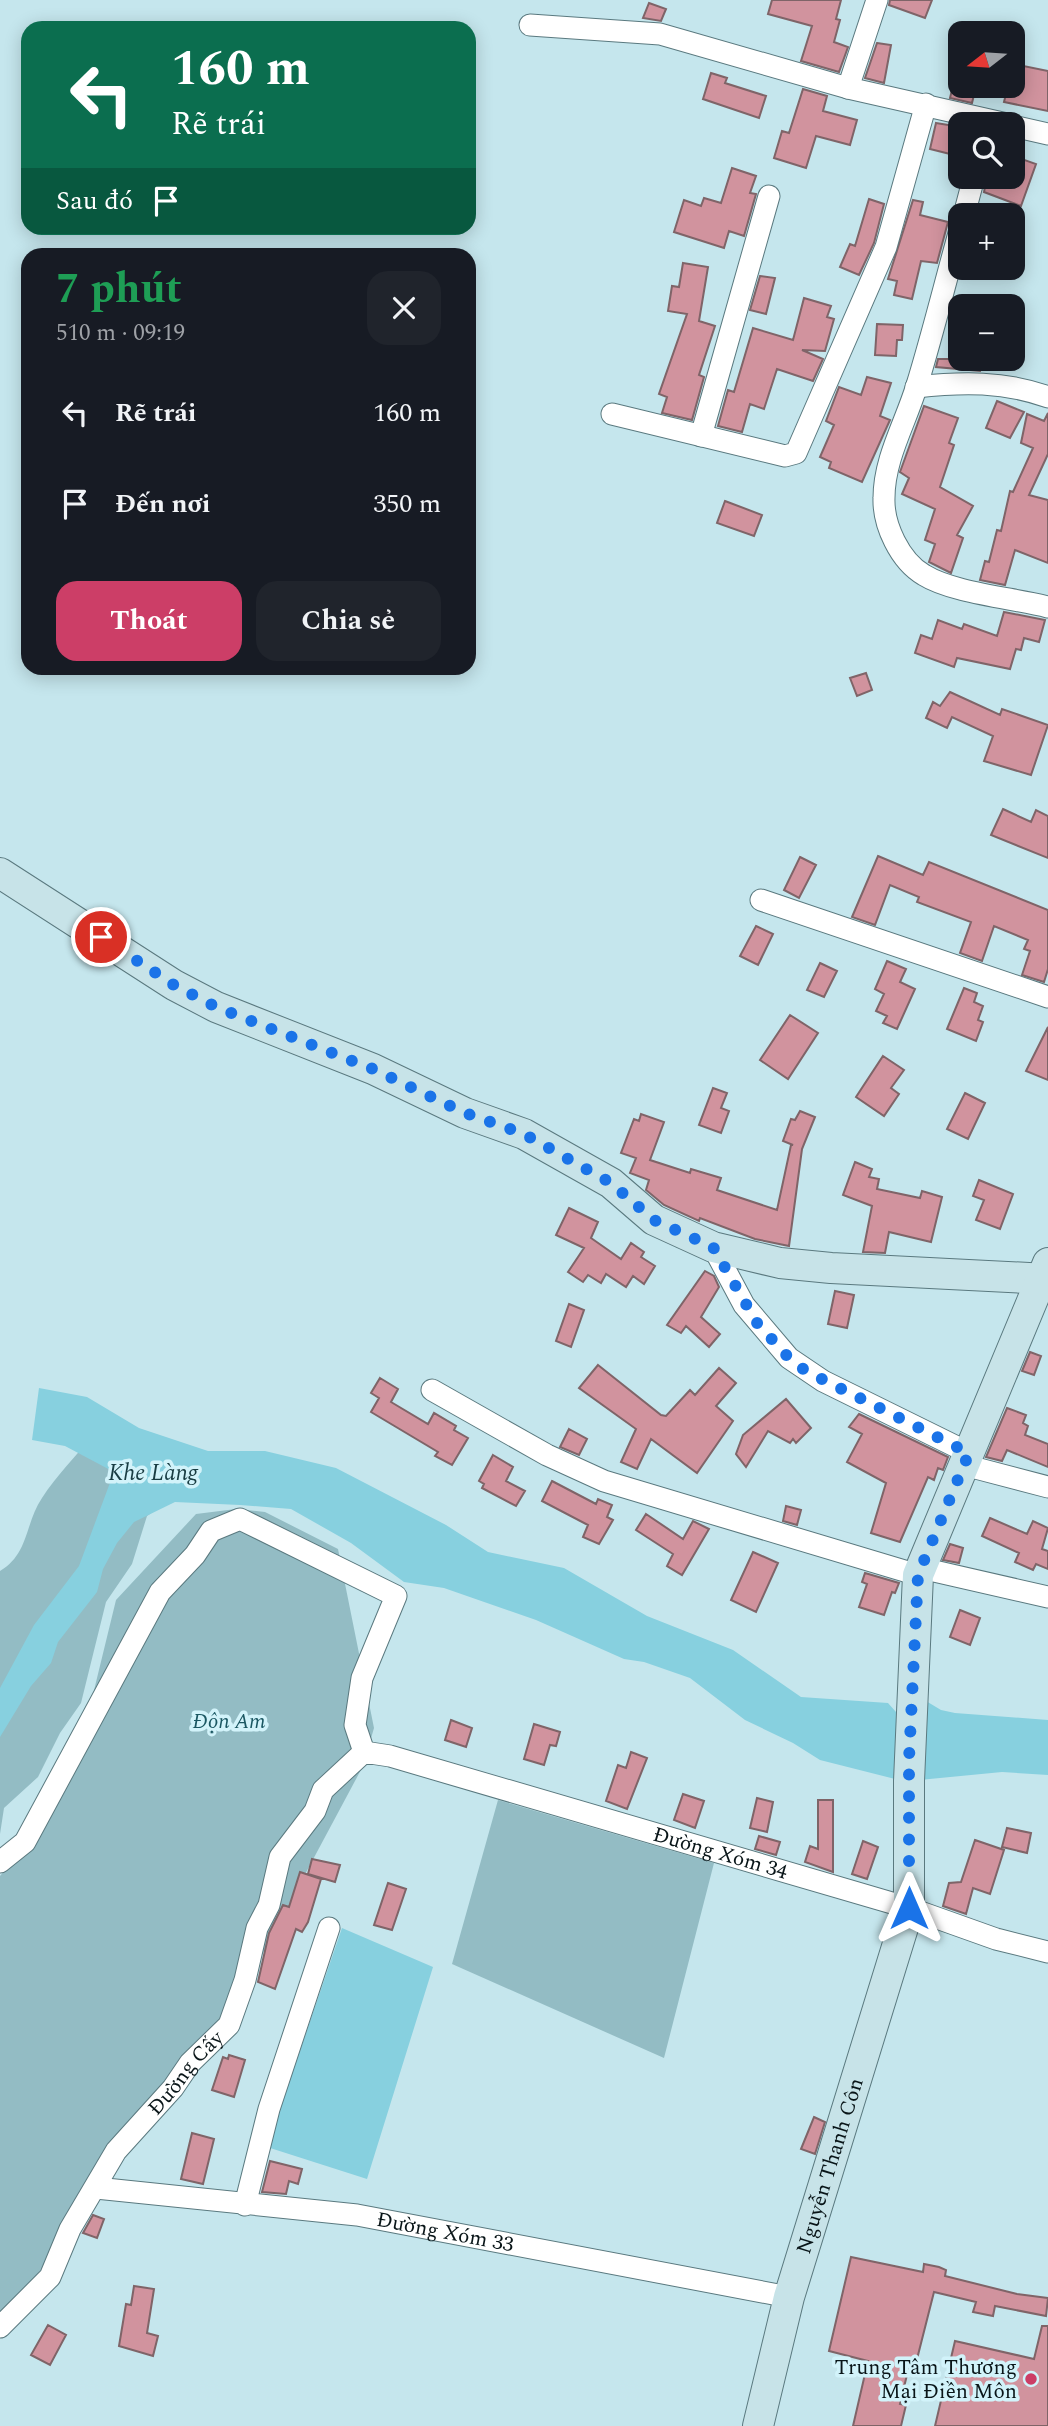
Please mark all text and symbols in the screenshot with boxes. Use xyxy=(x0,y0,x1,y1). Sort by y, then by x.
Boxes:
north arrow xyxy=(948,21,1026,98)
map controls xyxy=(948,21,1025,371)
text: 160 m xyxy=(171,32,310,107)
icon: left xyxy=(56,49,147,140)
text: Rẽ trái xyxy=(171,100,266,149)
button: search xyxy=(948,112,1025,189)
text: Sau đó xyxy=(56,181,133,221)
icon: arrive xyxy=(147,182,185,220)
button: + xyxy=(948,203,1025,280)
text: 7 phút xyxy=(56,258,182,321)
button: close xyxy=(367,271,441,345)
button: − xyxy=(948,294,1025,371)
text: 510 m · 09:19 xyxy=(56,316,185,351)
text: Rẽ trái xyxy=(115,393,196,433)
text: 160 m xyxy=(373,393,441,433)
icon: left xyxy=(56,394,94,432)
text: Đến nơi xyxy=(115,484,210,524)
text: 350 m xyxy=(373,484,441,524)
icon: arrive xyxy=(56,485,94,523)
button: Thoát xyxy=(56,581,242,661)
button: Chia sẻ xyxy=(256,581,441,661)
pin xyxy=(71,907,131,967)
icon: arrive xyxy=(82,918,120,956)
water label: Khe Làng xyxy=(108,1456,199,1491)
park label: Độn Am xyxy=(192,1706,266,1738)
street label: Đường Xóm 34 xyxy=(649,1819,792,1889)
position arrow xyxy=(872,1871,946,1945)
street label: Đường Cấy xyxy=(140,2023,232,2123)
street label: Nguyễn Thanh Côn xyxy=(788,2074,873,2258)
street label: Đường Xóm 33 xyxy=(374,2204,517,2261)
place label: Trung Tâm Thương Mại Điền Môn xyxy=(835,2352,1017,2408)
marker: Trung Tâm Thương Mại Điền Môn xyxy=(1023,2371,1039,2387)

